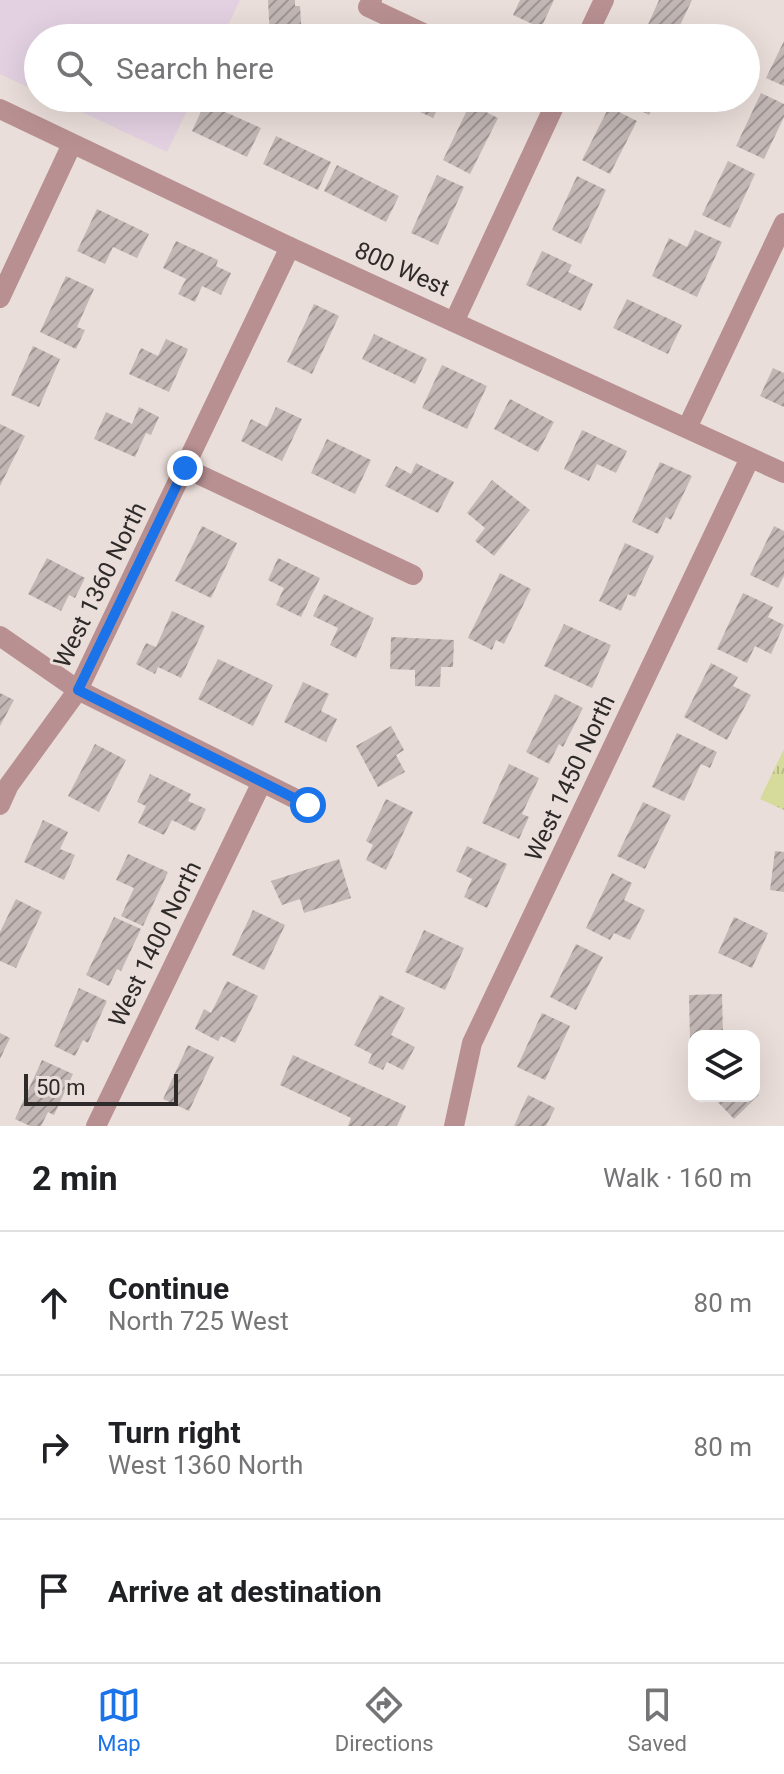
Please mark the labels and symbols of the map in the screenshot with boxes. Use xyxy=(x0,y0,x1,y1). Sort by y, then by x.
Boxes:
street label: 800 West xyxy=(350,236,454,302)
route end xyxy=(167,450,203,486)
street label: West 1360 North xyxy=(48,498,152,672)
street label: West 1450 North xyxy=(519,690,621,866)
route start xyxy=(290,787,326,823)
street label: West 1400 North xyxy=(103,857,207,1031)
scale bar xyxy=(24,1070,178,1106)

